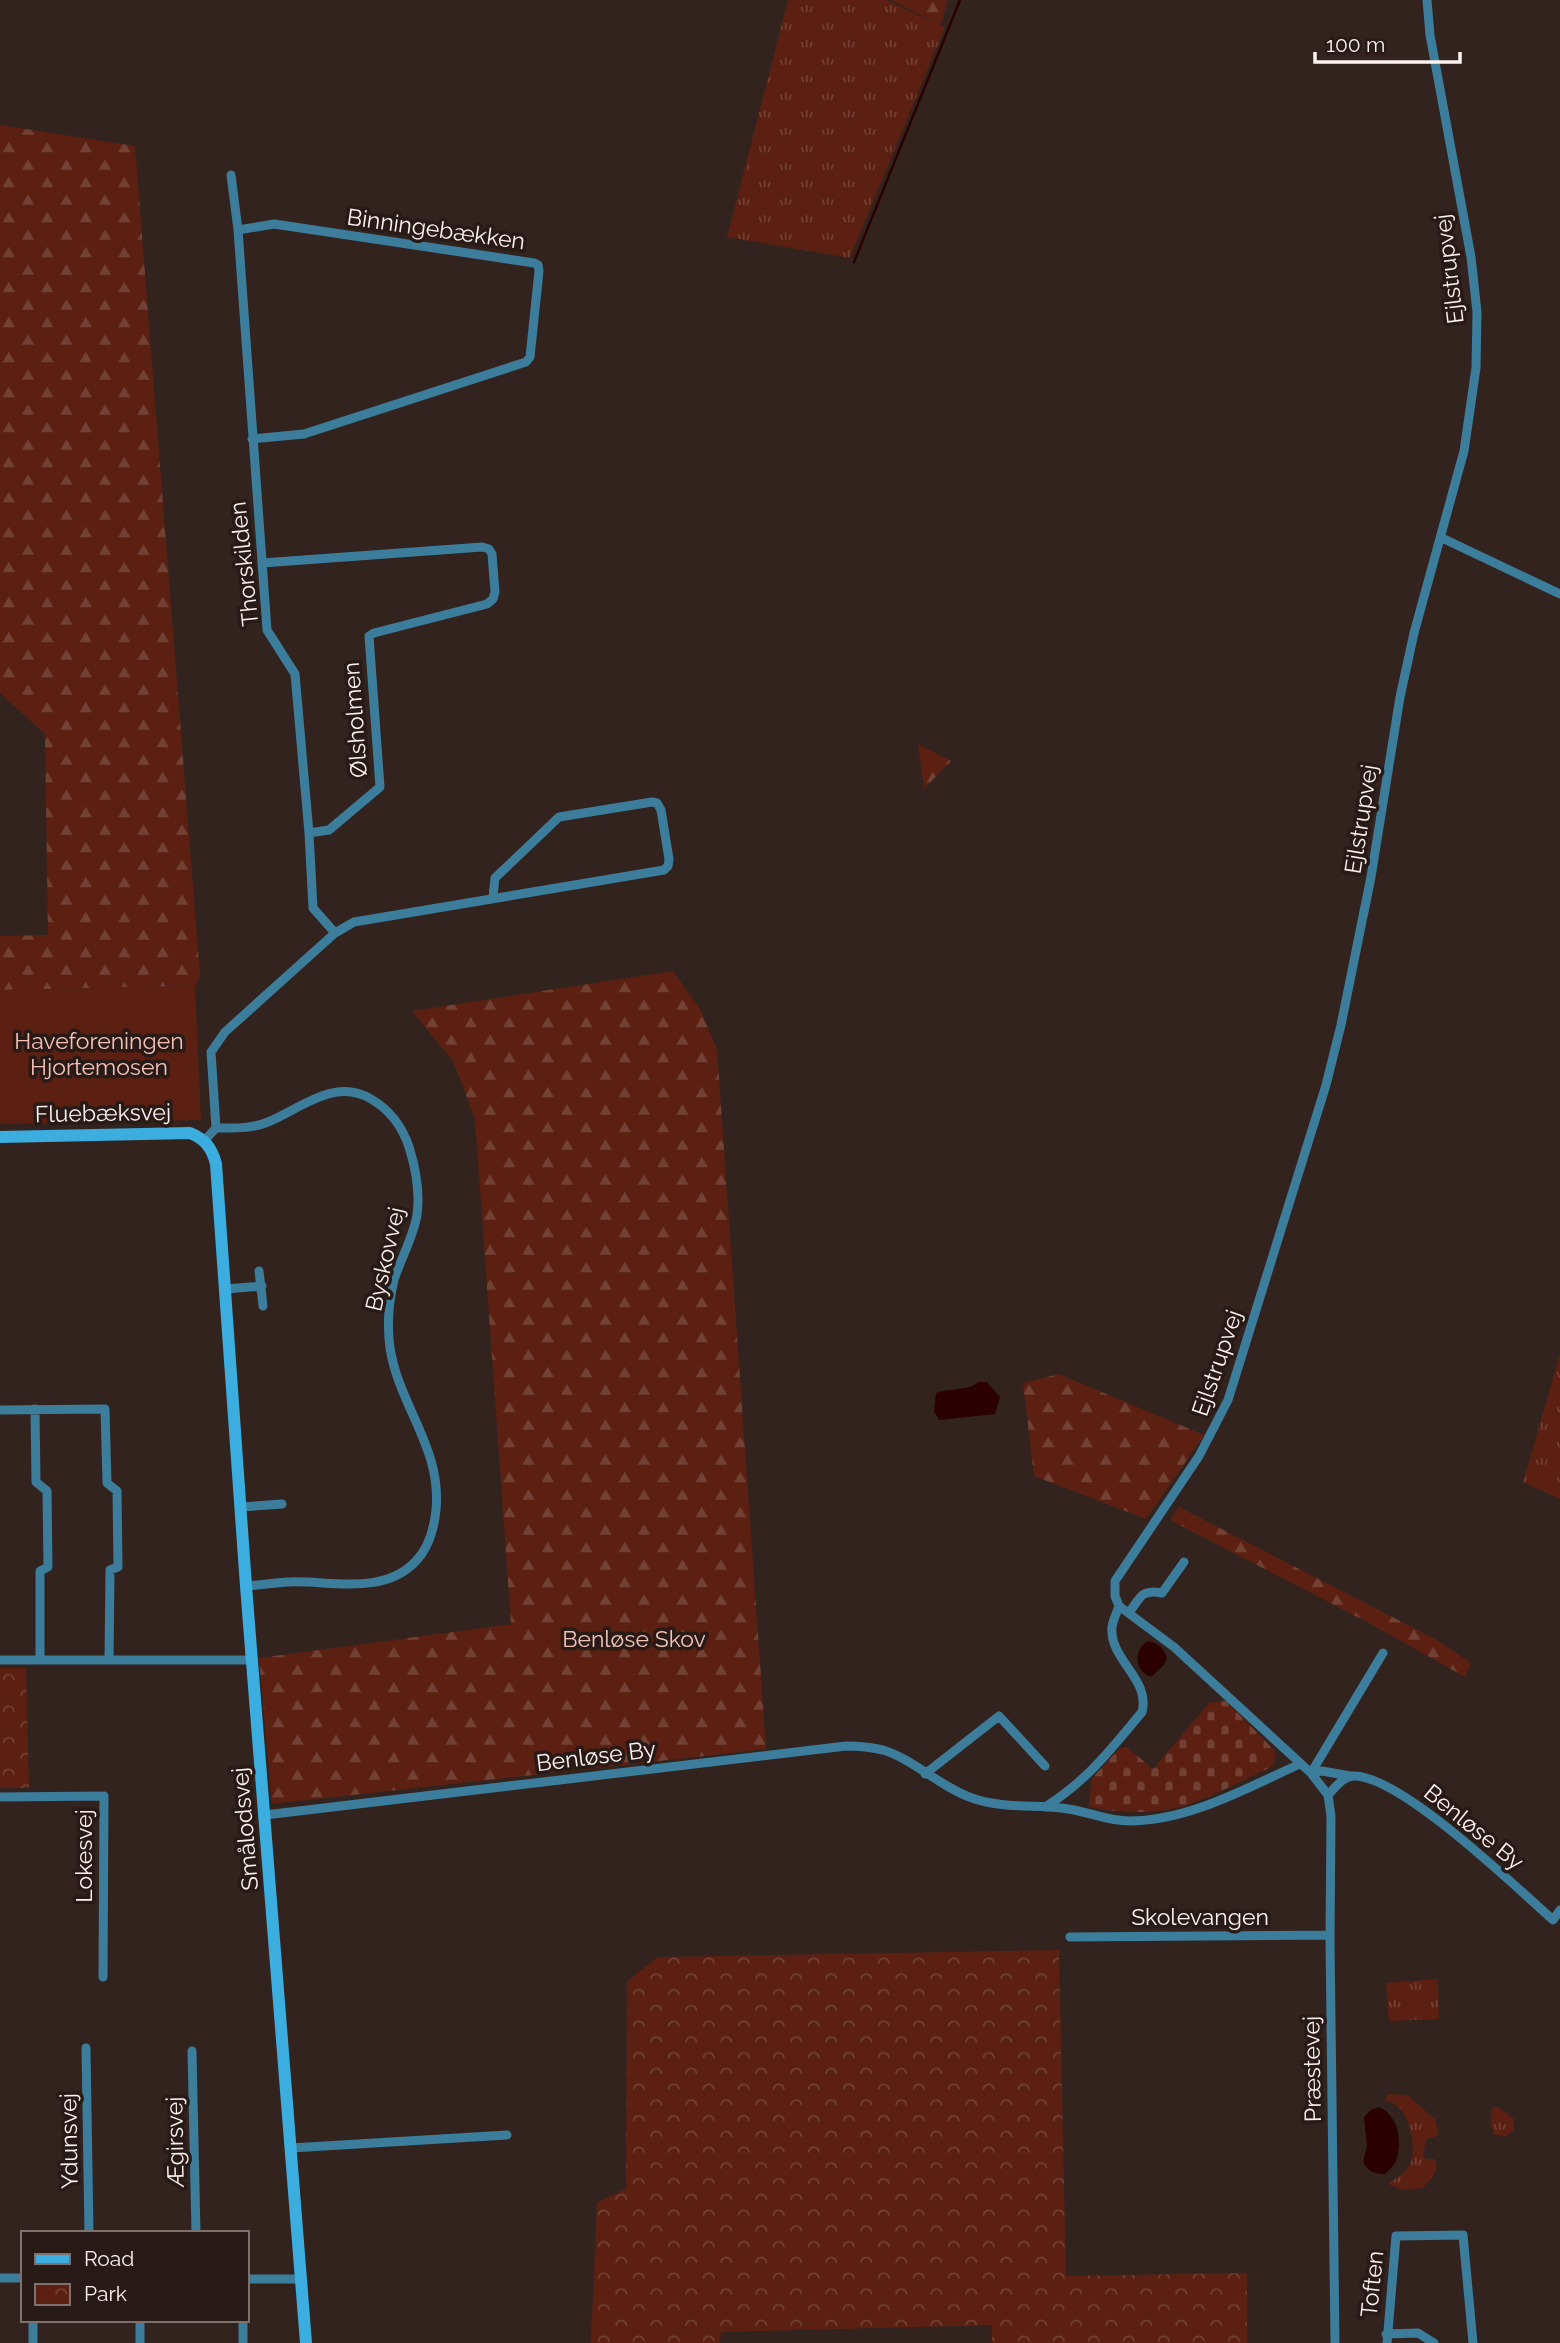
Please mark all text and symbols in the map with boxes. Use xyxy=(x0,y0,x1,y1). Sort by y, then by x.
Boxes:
scale bar xyxy=(1315,21,1460,65)
text: 100 m xyxy=(1326,32,1385,57)
street label: Binningebækken xyxy=(345,203,527,254)
street label: Ejlstrupvej xyxy=(1428,213,1469,325)
street label: Thorskilden xyxy=(224,500,263,628)
street label: Ølsholmen xyxy=(337,661,372,779)
street label: Ejlstrupvej xyxy=(1339,762,1382,876)
park label: Haveforeningen Hjortemosen xyxy=(14,1027,184,1080)
street label: Fluebæksvej xyxy=(35,1098,171,1127)
street label: Byskovvej xyxy=(359,1204,410,1314)
street label: Ejlstrupvej xyxy=(1186,1306,1247,1419)
park label: Benløse Skov xyxy=(562,1625,706,1652)
street label: Benløse By xyxy=(535,1735,657,1776)
street label: Smålodsvej xyxy=(226,1766,263,1892)
street label: Benløse By xyxy=(1419,1778,1530,1875)
street label: Lokesvej xyxy=(70,1809,97,1903)
street label: Skolevangen xyxy=(1131,1903,1269,1930)
street label: Præstevej xyxy=(1297,2016,1326,2122)
street label: Ydunsvej xyxy=(54,2093,83,2189)
street label: Ægirsvej xyxy=(160,2097,189,2188)
legend xyxy=(21,2231,248,2322)
text: Road xyxy=(84,2246,134,2271)
street label: Toften xyxy=(1355,2249,1388,2319)
text: Park xyxy=(84,2281,127,2306)

